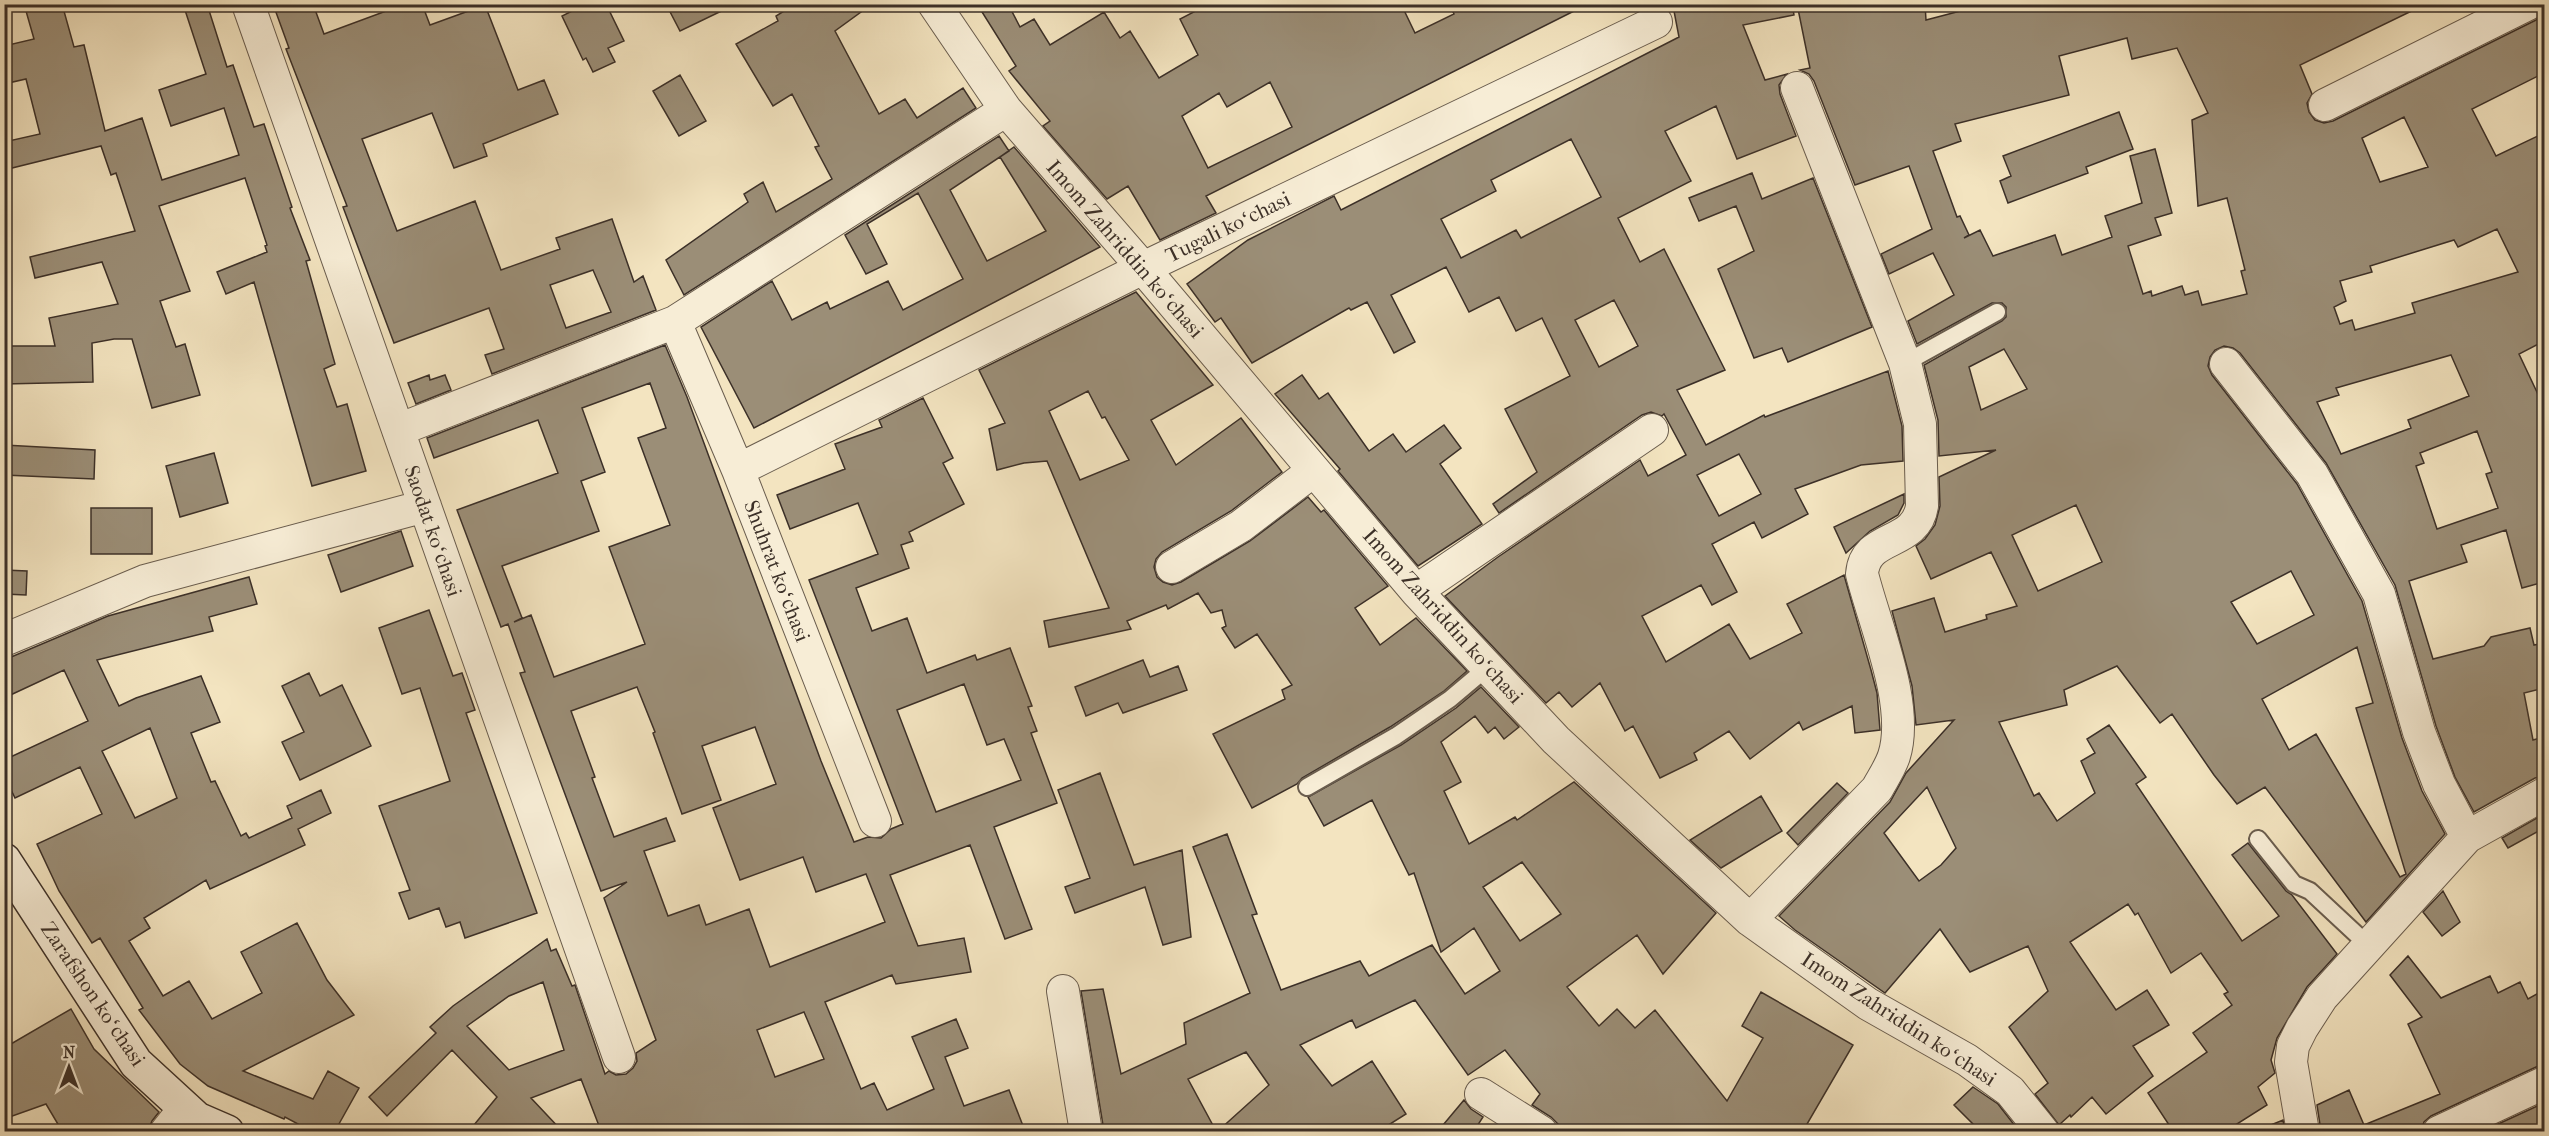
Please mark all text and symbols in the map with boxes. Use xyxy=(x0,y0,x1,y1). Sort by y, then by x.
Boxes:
street label: Imom Zahriddin koʻchasi xyxy=(1041,155,1209,343)
street label: Tugali koʻchasi xyxy=(1162,186,1294,268)
street label: Saodat koʻchasi xyxy=(399,462,467,600)
street label: Shuhrat koʻchasi xyxy=(739,497,815,645)
street label: Imom Zahriddin koʻchasi xyxy=(1358,524,1528,708)
street label: Zarafshon koʻchasi xyxy=(36,917,150,1071)
street label: Imom Zahriddin koʻchasi xyxy=(1797,947,2001,1091)
north arrow xyxy=(39,1037,99,1097)
text: N xyxy=(63,1043,76,1062)

